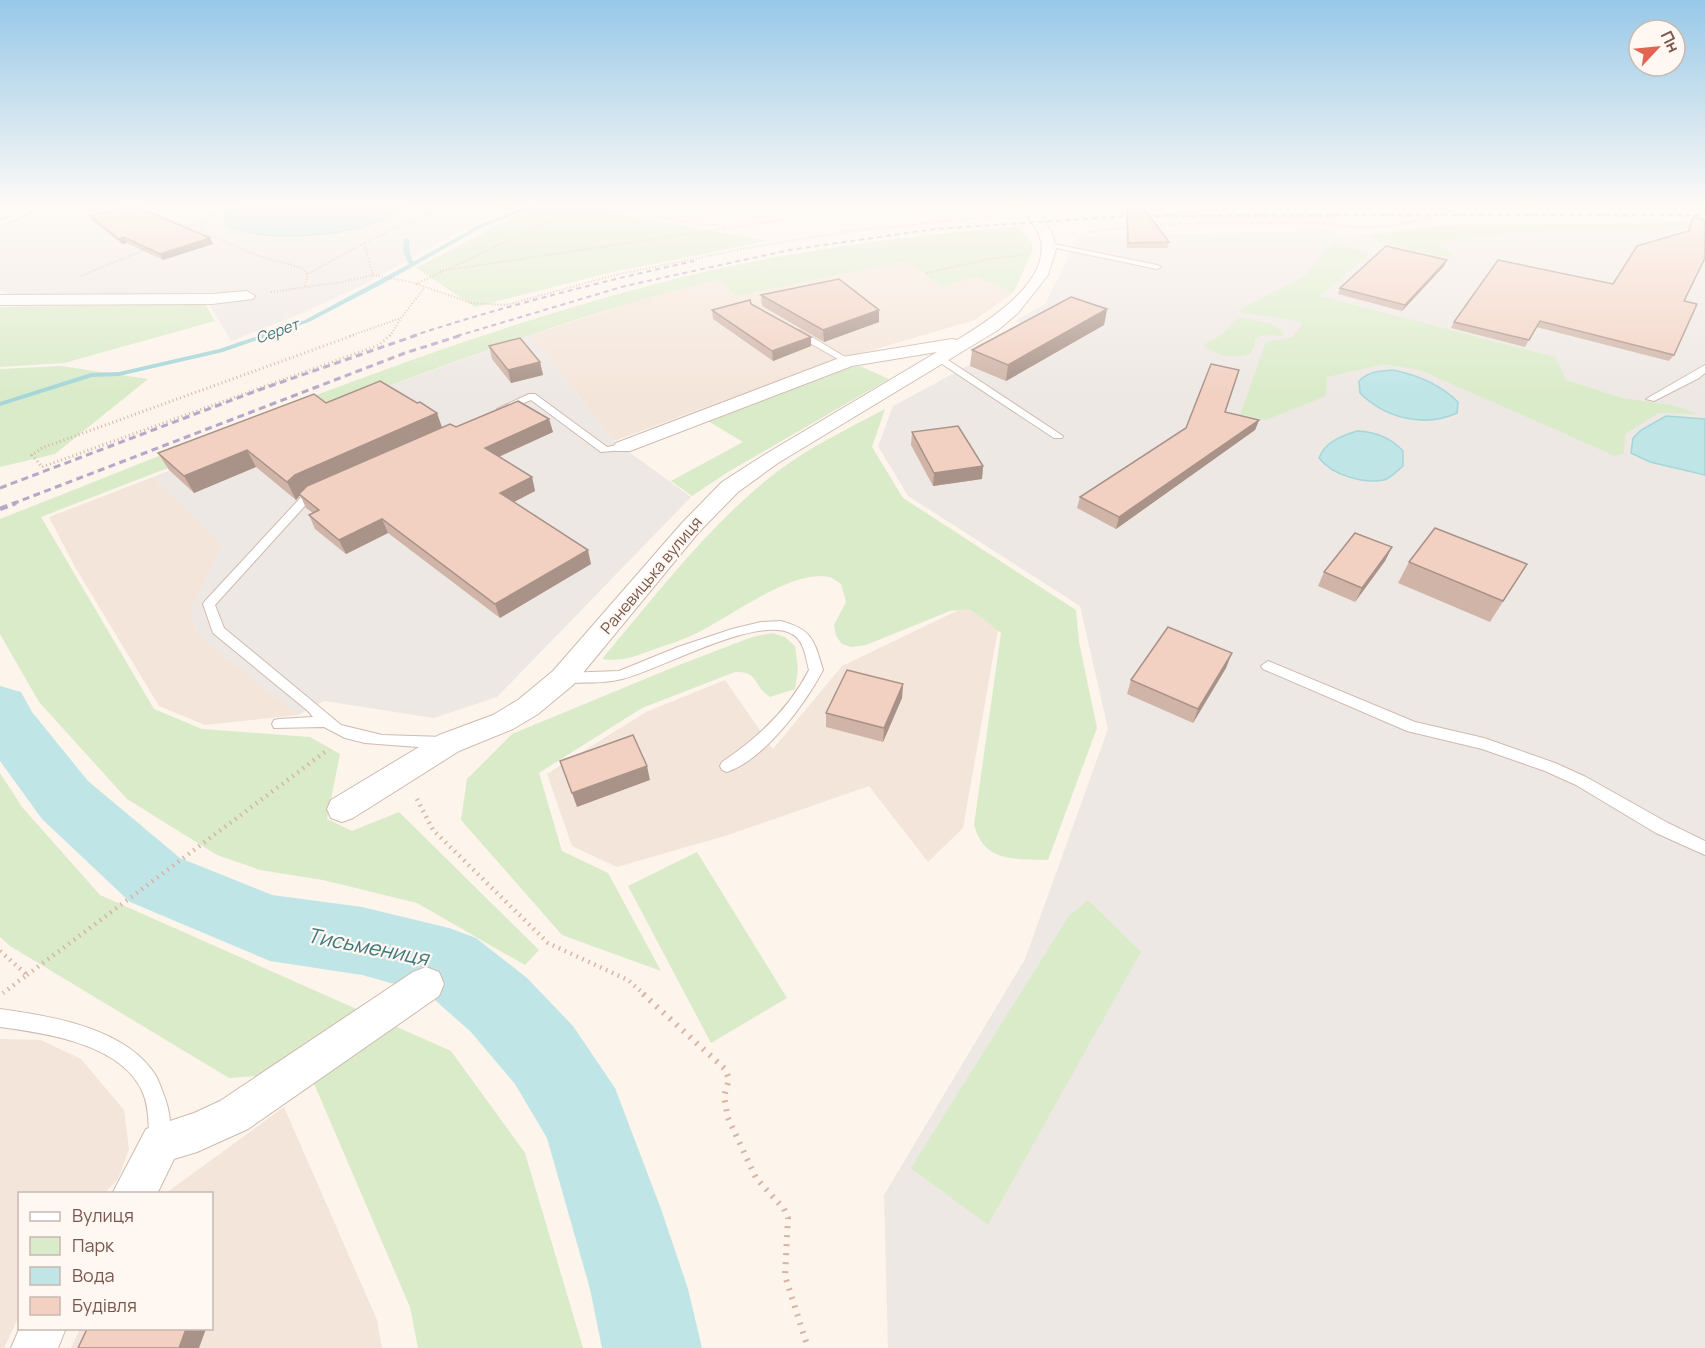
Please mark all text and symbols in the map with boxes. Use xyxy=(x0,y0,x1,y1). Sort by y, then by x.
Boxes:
north arrow xyxy=(1627,18,1687,78)
text: Пн xyxy=(1656,27,1685,56)
water label: Серет xyxy=(252,313,304,349)
street label: Раневицька вулиця xyxy=(595,512,707,638)
water label: Тисьмениця xyxy=(305,921,432,972)
legend xyxy=(18,1192,213,1330)
text: Вулиця xyxy=(72,1203,134,1227)
text: Парк xyxy=(72,1233,115,1257)
text: Вода xyxy=(72,1263,114,1287)
text: Будівля xyxy=(72,1293,137,1317)

